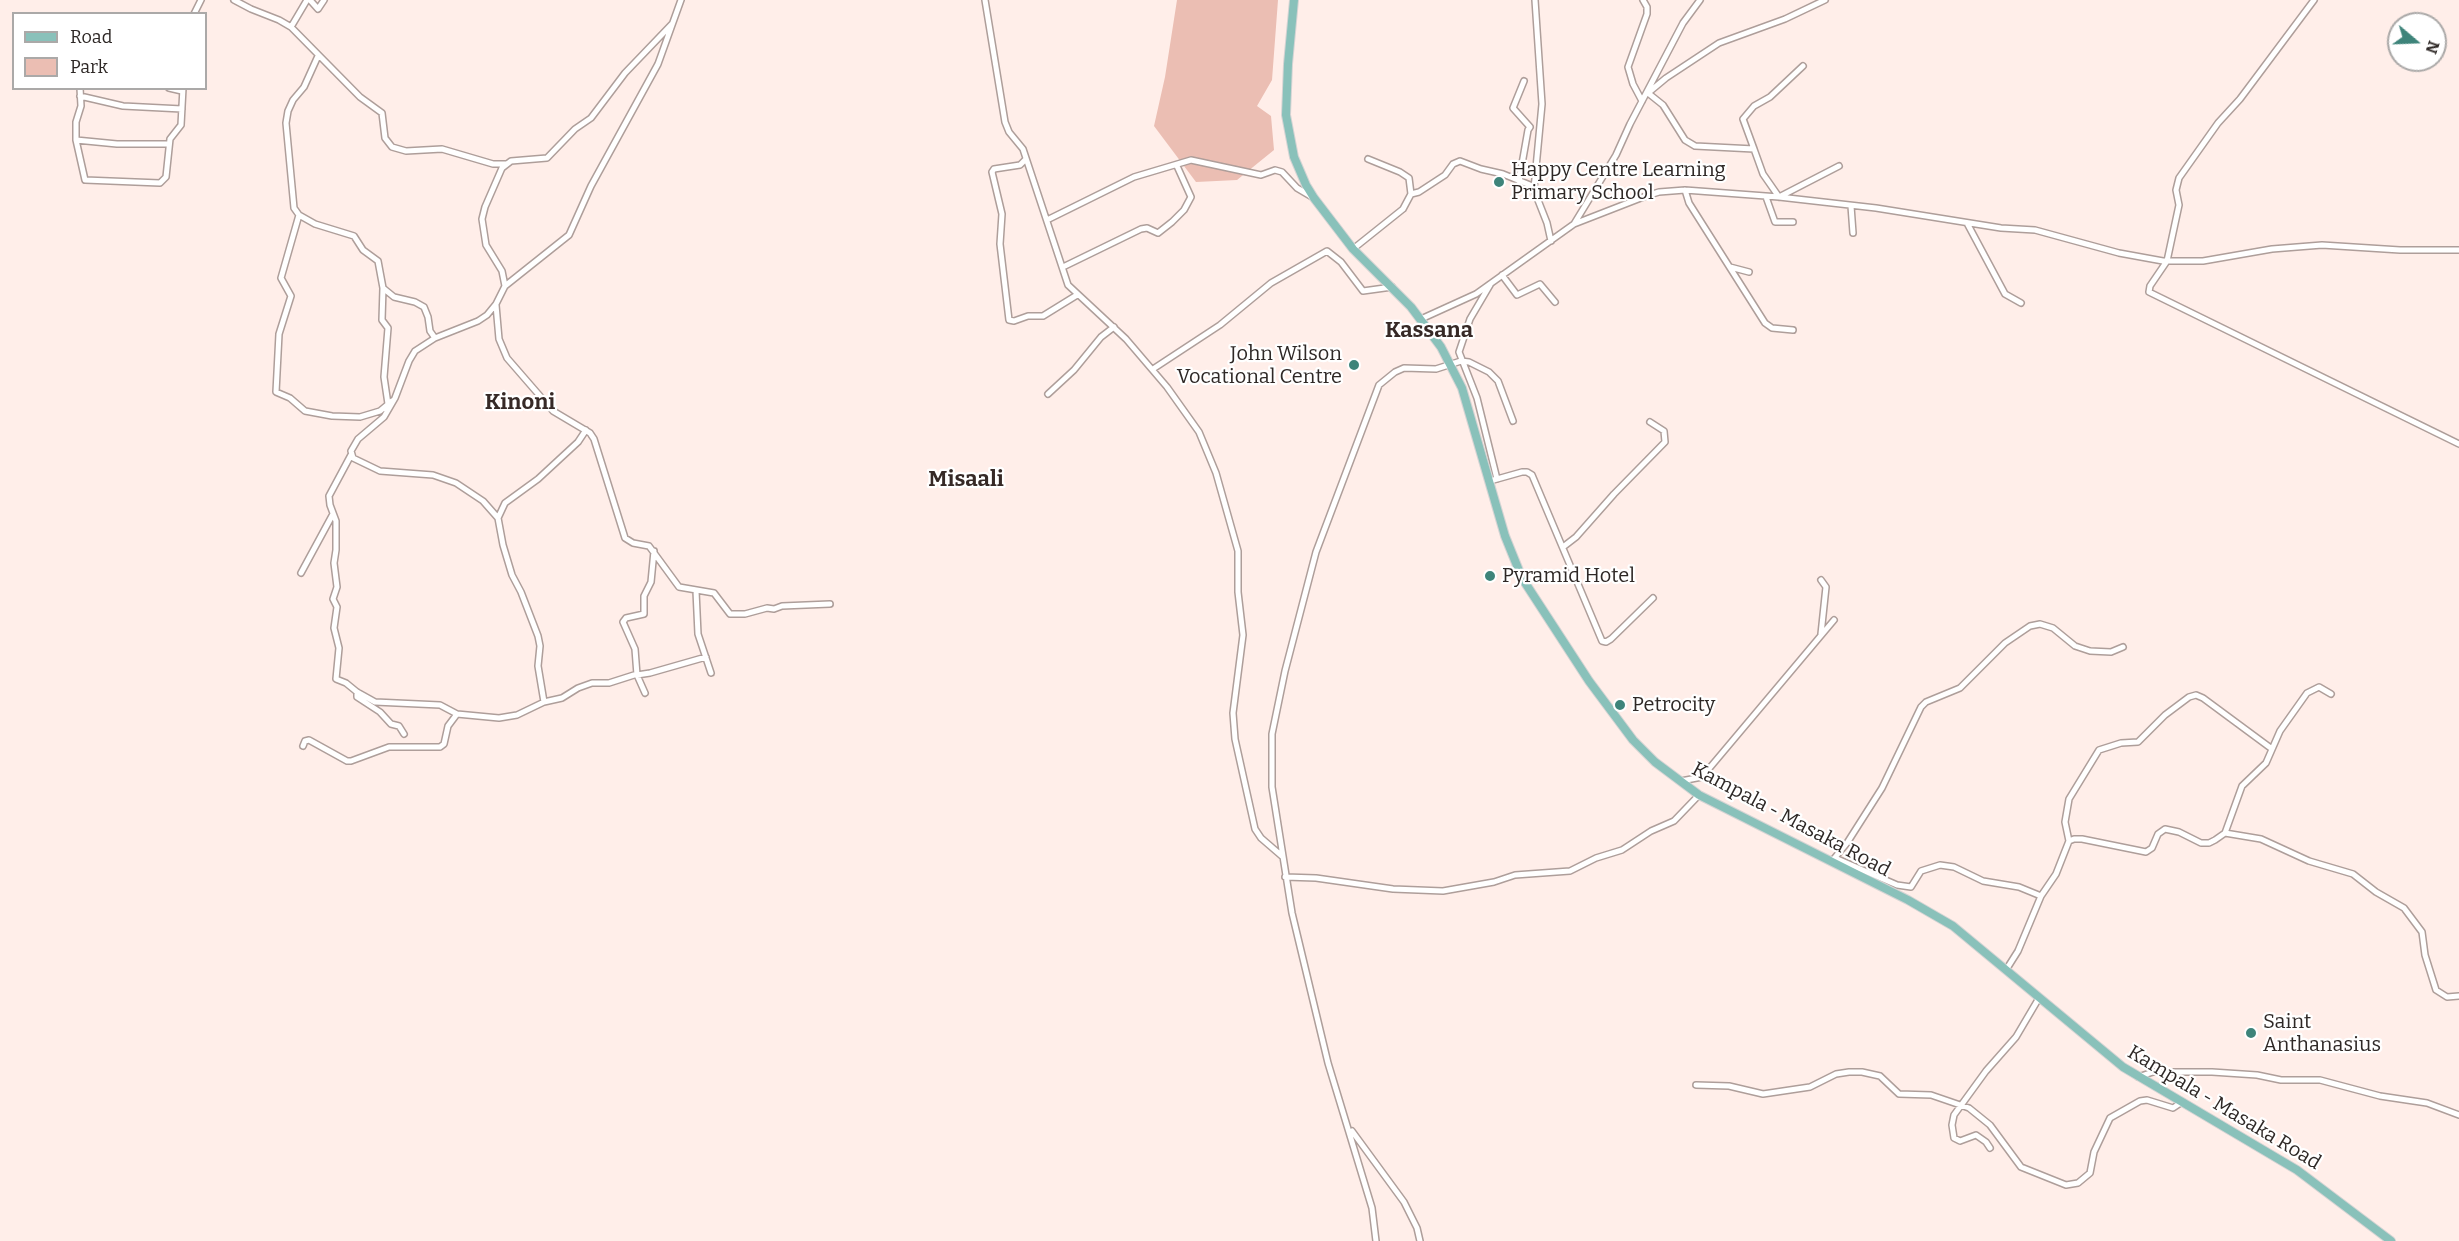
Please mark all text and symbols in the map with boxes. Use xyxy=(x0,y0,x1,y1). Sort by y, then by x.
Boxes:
legend xyxy=(12,12,207,90)
north arrow xyxy=(2387,12,2447,72)
text: Road xyxy=(70,26,112,48)
text: N xyxy=(2422,38,2444,56)
text: Park xyxy=(70,56,108,78)
place label: Happy Centre Learning Primary School xyxy=(1511,158,1726,205)
marker: Happy Centre Learning Primary School xyxy=(1492,175,1506,189)
district label: Kassana xyxy=(1385,318,1473,344)
place label: John Wilson Vocational Centre xyxy=(1177,342,1342,389)
marker: John Wilson Vocational Centre xyxy=(1347,358,1361,372)
district label: Kinoni xyxy=(485,390,555,416)
district label: Misaali xyxy=(928,467,1004,493)
place label: Pyramid Hotel xyxy=(1502,564,1635,588)
marker: Pyramid Hotel xyxy=(1483,569,1497,583)
place label: Petrocity xyxy=(1632,693,1715,717)
marker: Petrocity xyxy=(1613,698,1627,712)
street label: Kampala - Masaka Road xyxy=(1688,757,1894,883)
place label: Saint Anthanasius xyxy=(2263,1010,2381,1057)
marker: Saint Anthanasius xyxy=(2244,1026,2258,1040)
street label: Kampala - Masaka Road xyxy=(2123,1041,2325,1175)

